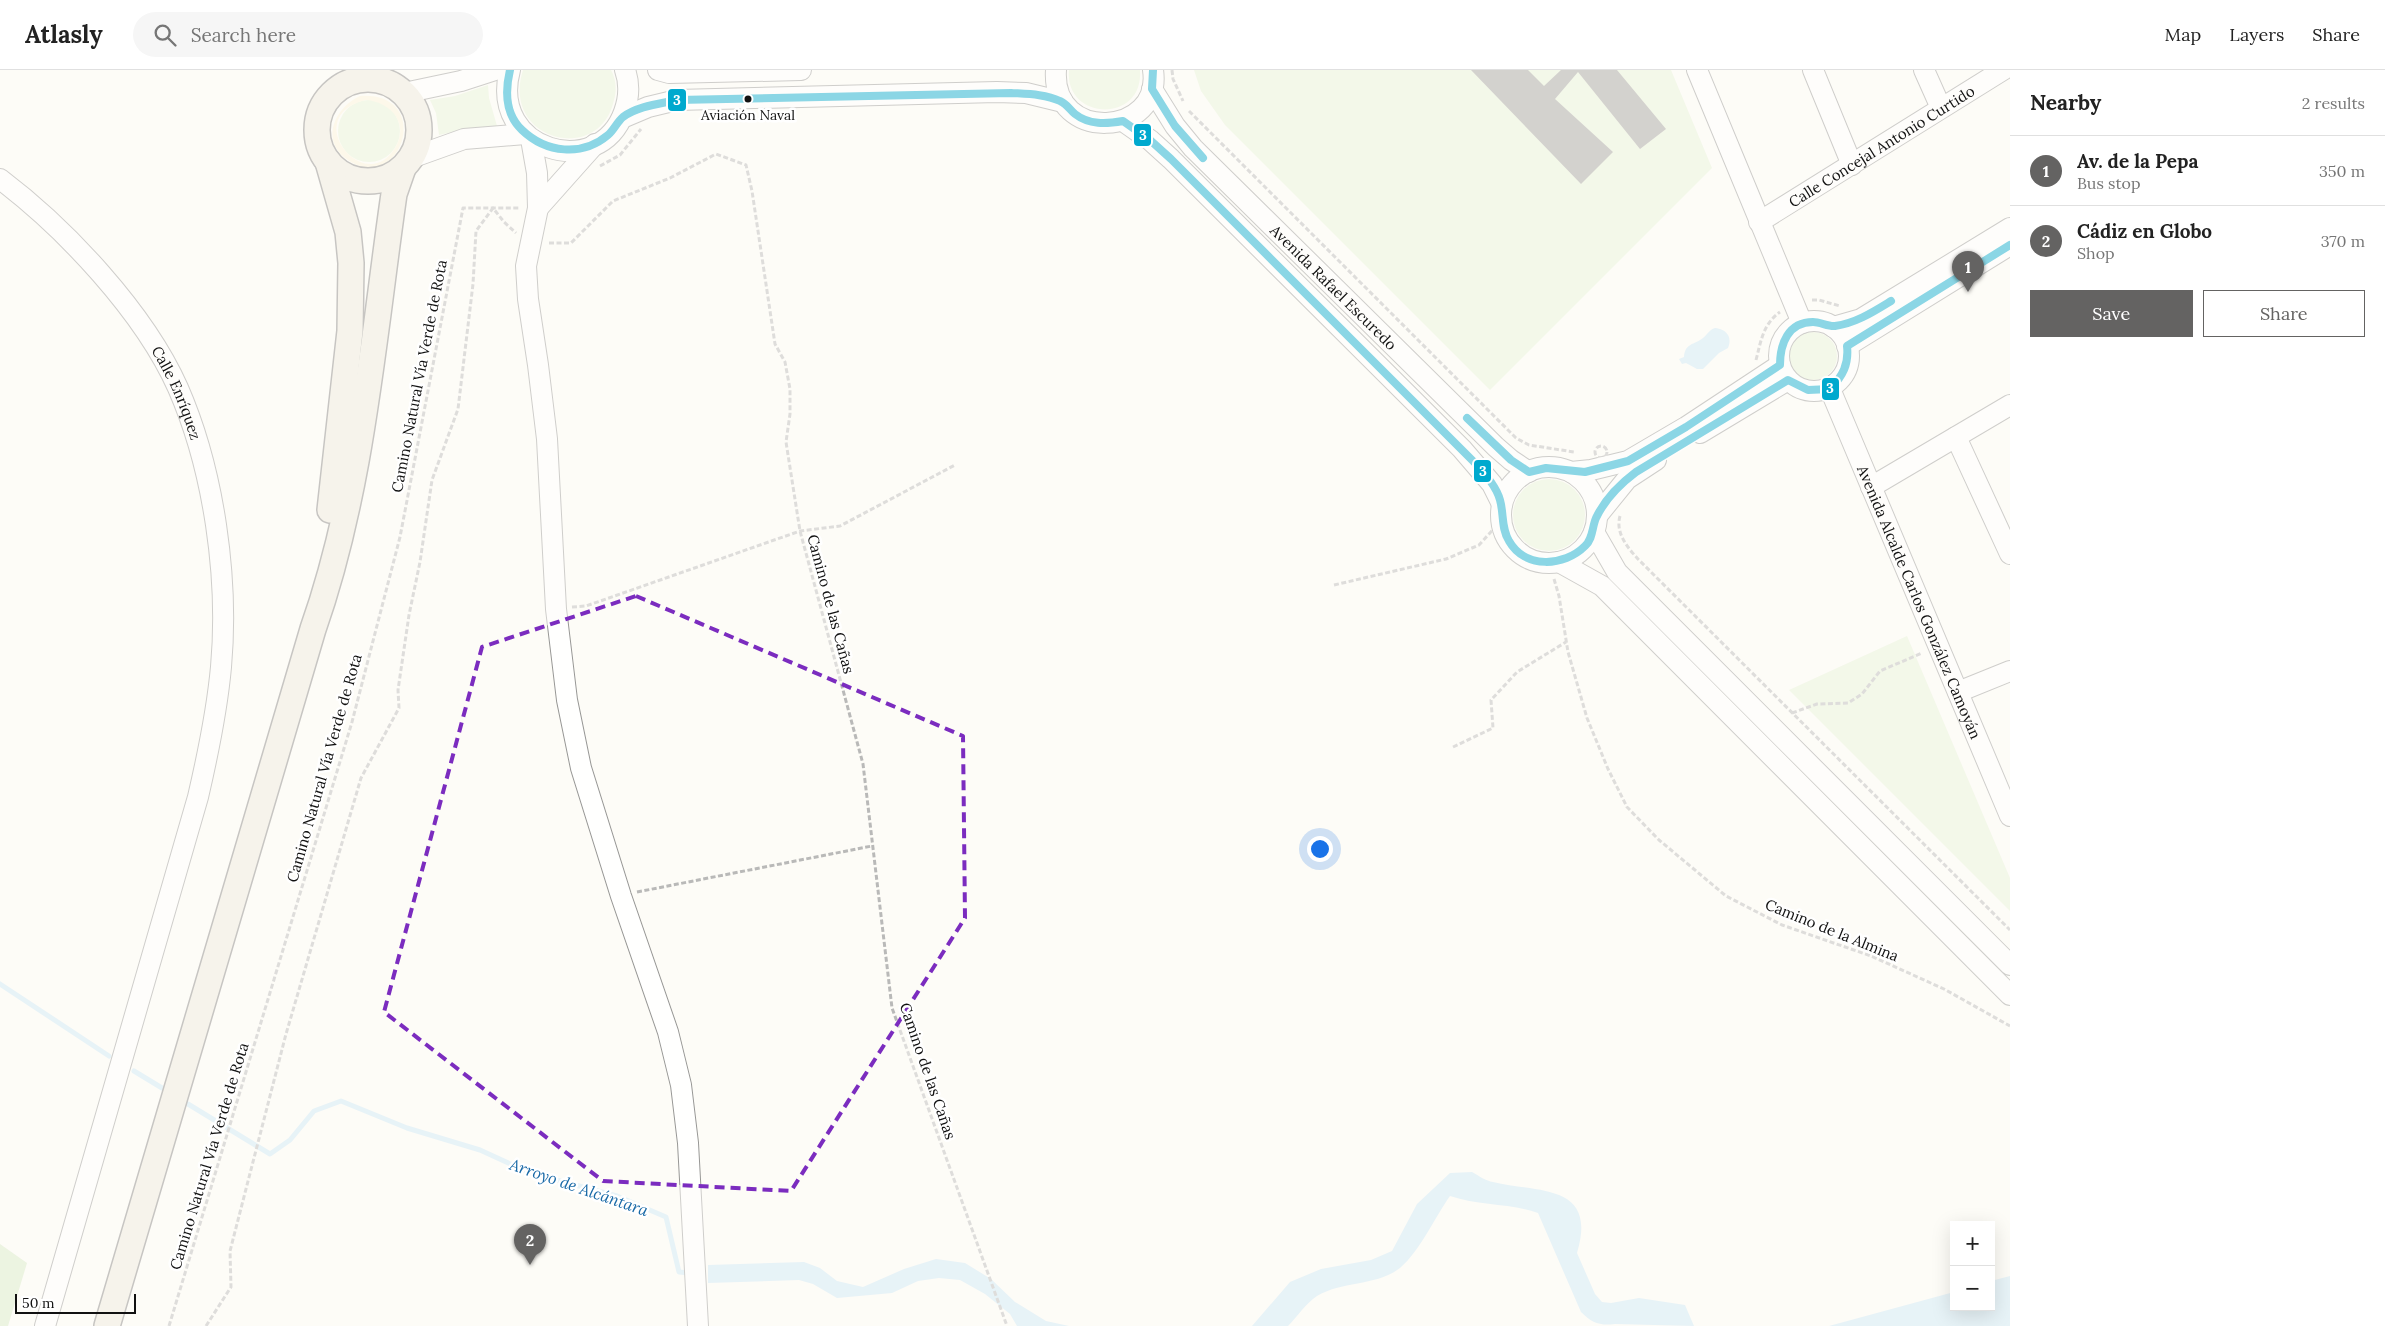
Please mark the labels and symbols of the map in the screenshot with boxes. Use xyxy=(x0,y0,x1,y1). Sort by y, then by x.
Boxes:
street label: Calle Concejal Antonio Curtido xyxy=(1785,81,1978,211)
line badge: 3 xyxy=(667,88,687,112)
text: 3 xyxy=(673,91,681,109)
marker: Aviación Naval xyxy=(743,94,753,104)
place label: Aviación Naval xyxy=(700,106,795,124)
line badge: 3 xyxy=(1133,123,1152,147)
text: 3 xyxy=(1139,126,1147,144)
street label: Avenida Rafael Escuredo xyxy=(1266,220,1401,354)
pin: 1 xyxy=(1952,251,1984,292)
street label: Camino Natural Vía Verde de Rota xyxy=(387,258,451,494)
street label: Calle Enríquez xyxy=(148,342,206,442)
line badge: 3 xyxy=(1821,377,1840,401)
text: 3 xyxy=(1826,379,1834,397)
line badge: 3 xyxy=(1473,459,1492,483)
street label: Avenida Alcalde Carlos González Camoyán xyxy=(1853,461,1986,742)
text: 3 xyxy=(1479,462,1487,480)
street label: Camino de las Cañas xyxy=(803,532,859,676)
street label: Camino Natural Vía Verde de Rota xyxy=(282,651,366,884)
your location xyxy=(1307,836,1333,862)
street label: Camino de la Almina xyxy=(1762,895,1902,966)
street label: Camino de las Cañas xyxy=(896,1000,960,1142)
street label: Camino Natural Vía Verde de Rota xyxy=(165,1040,253,1272)
water label: Arroyo de Alcántara xyxy=(506,1154,651,1220)
pin: 2 xyxy=(514,1224,546,1265)
scale bar xyxy=(15,1291,136,1314)

